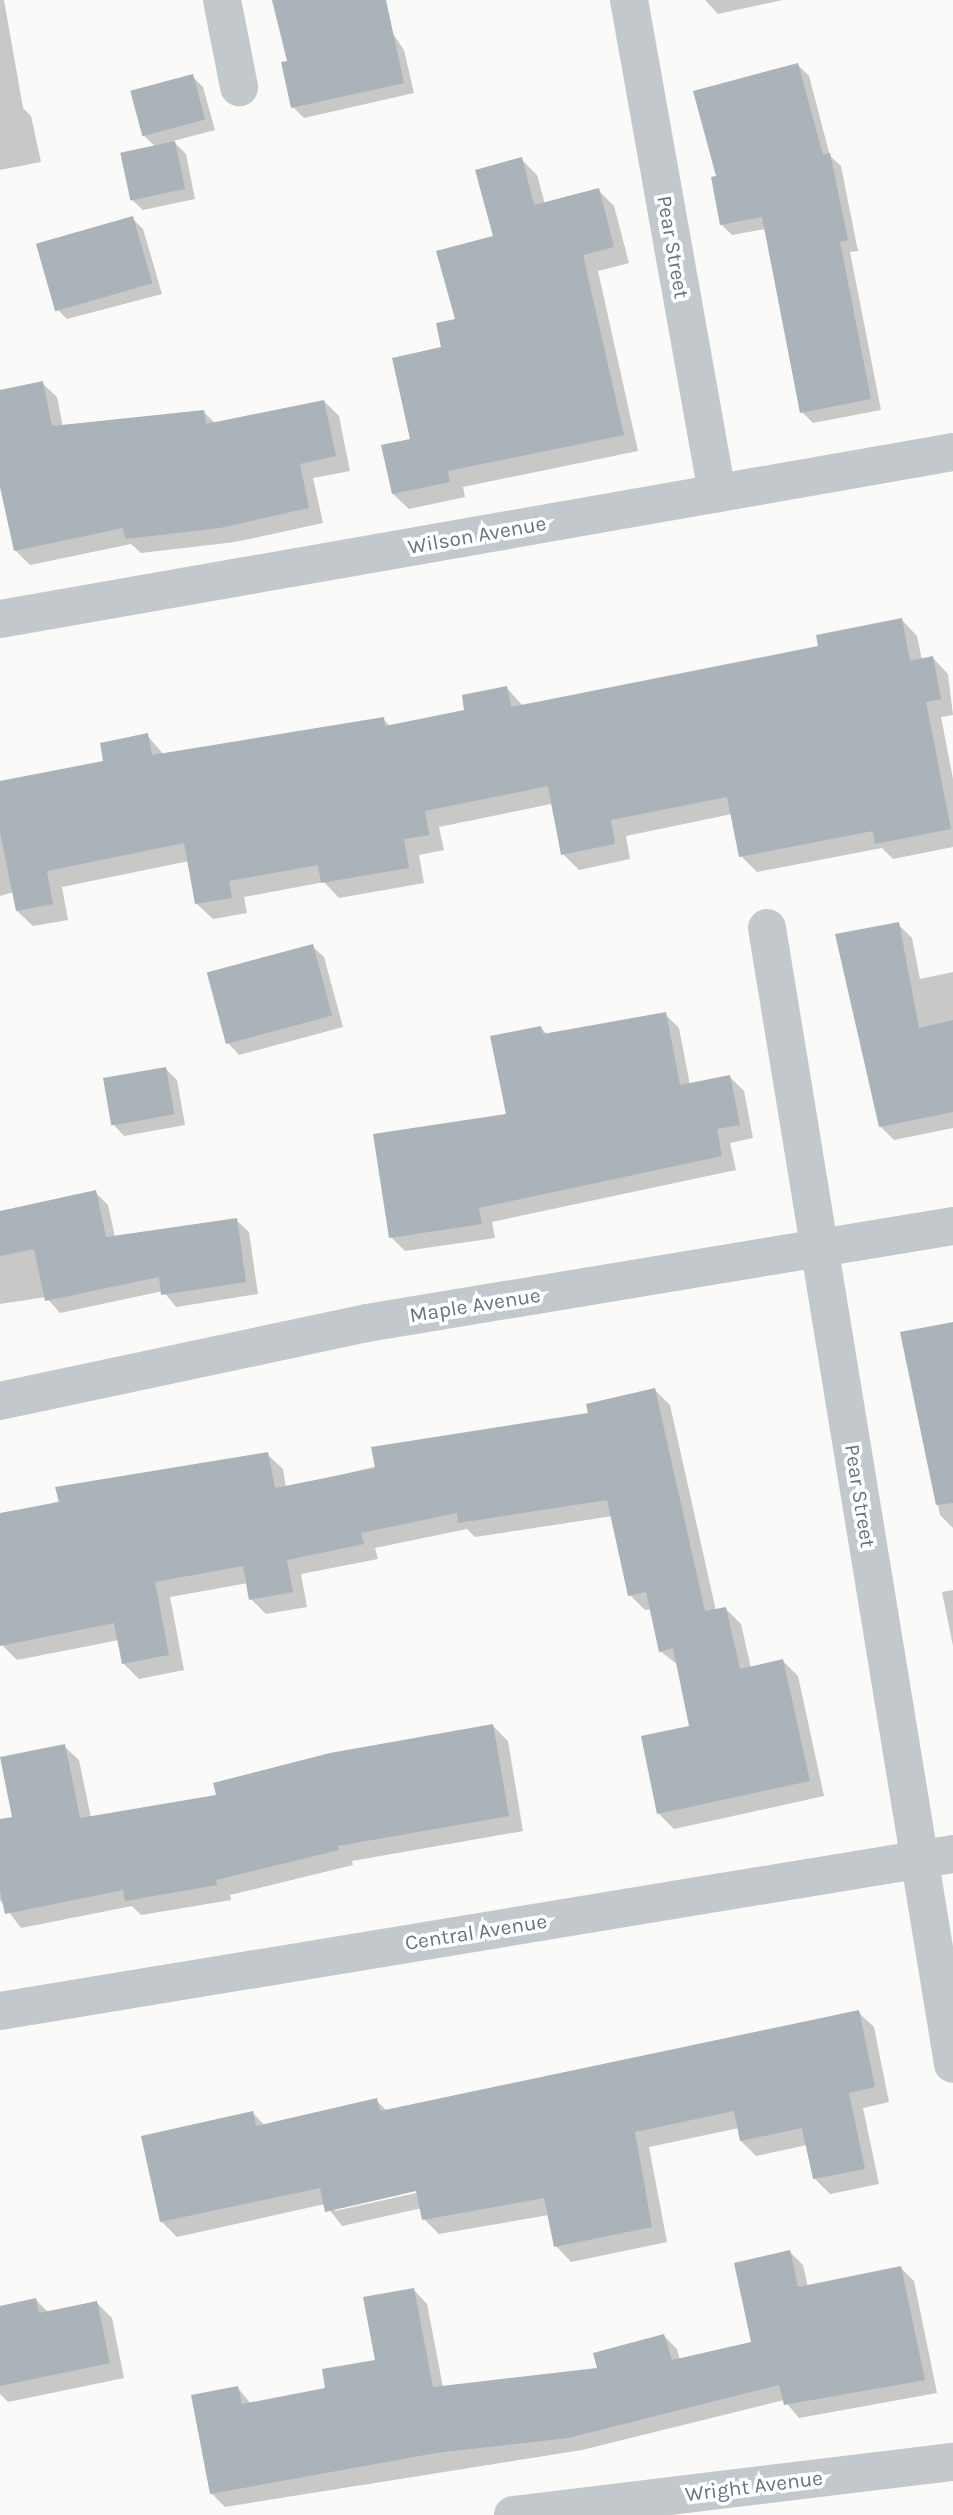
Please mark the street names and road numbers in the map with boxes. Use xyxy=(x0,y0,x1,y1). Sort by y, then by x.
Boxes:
street label: Pear Street xyxy=(652,194,694,300)
street label: Wilson Avenue xyxy=(406,510,548,560)
street label: Maple Avenue xyxy=(408,1282,542,1328)
street label: Pear Street xyxy=(839,1443,881,1549)
street label: Central Avenue xyxy=(403,1908,549,1956)
street label: Wright Avenue xyxy=(684,2465,824,2507)

